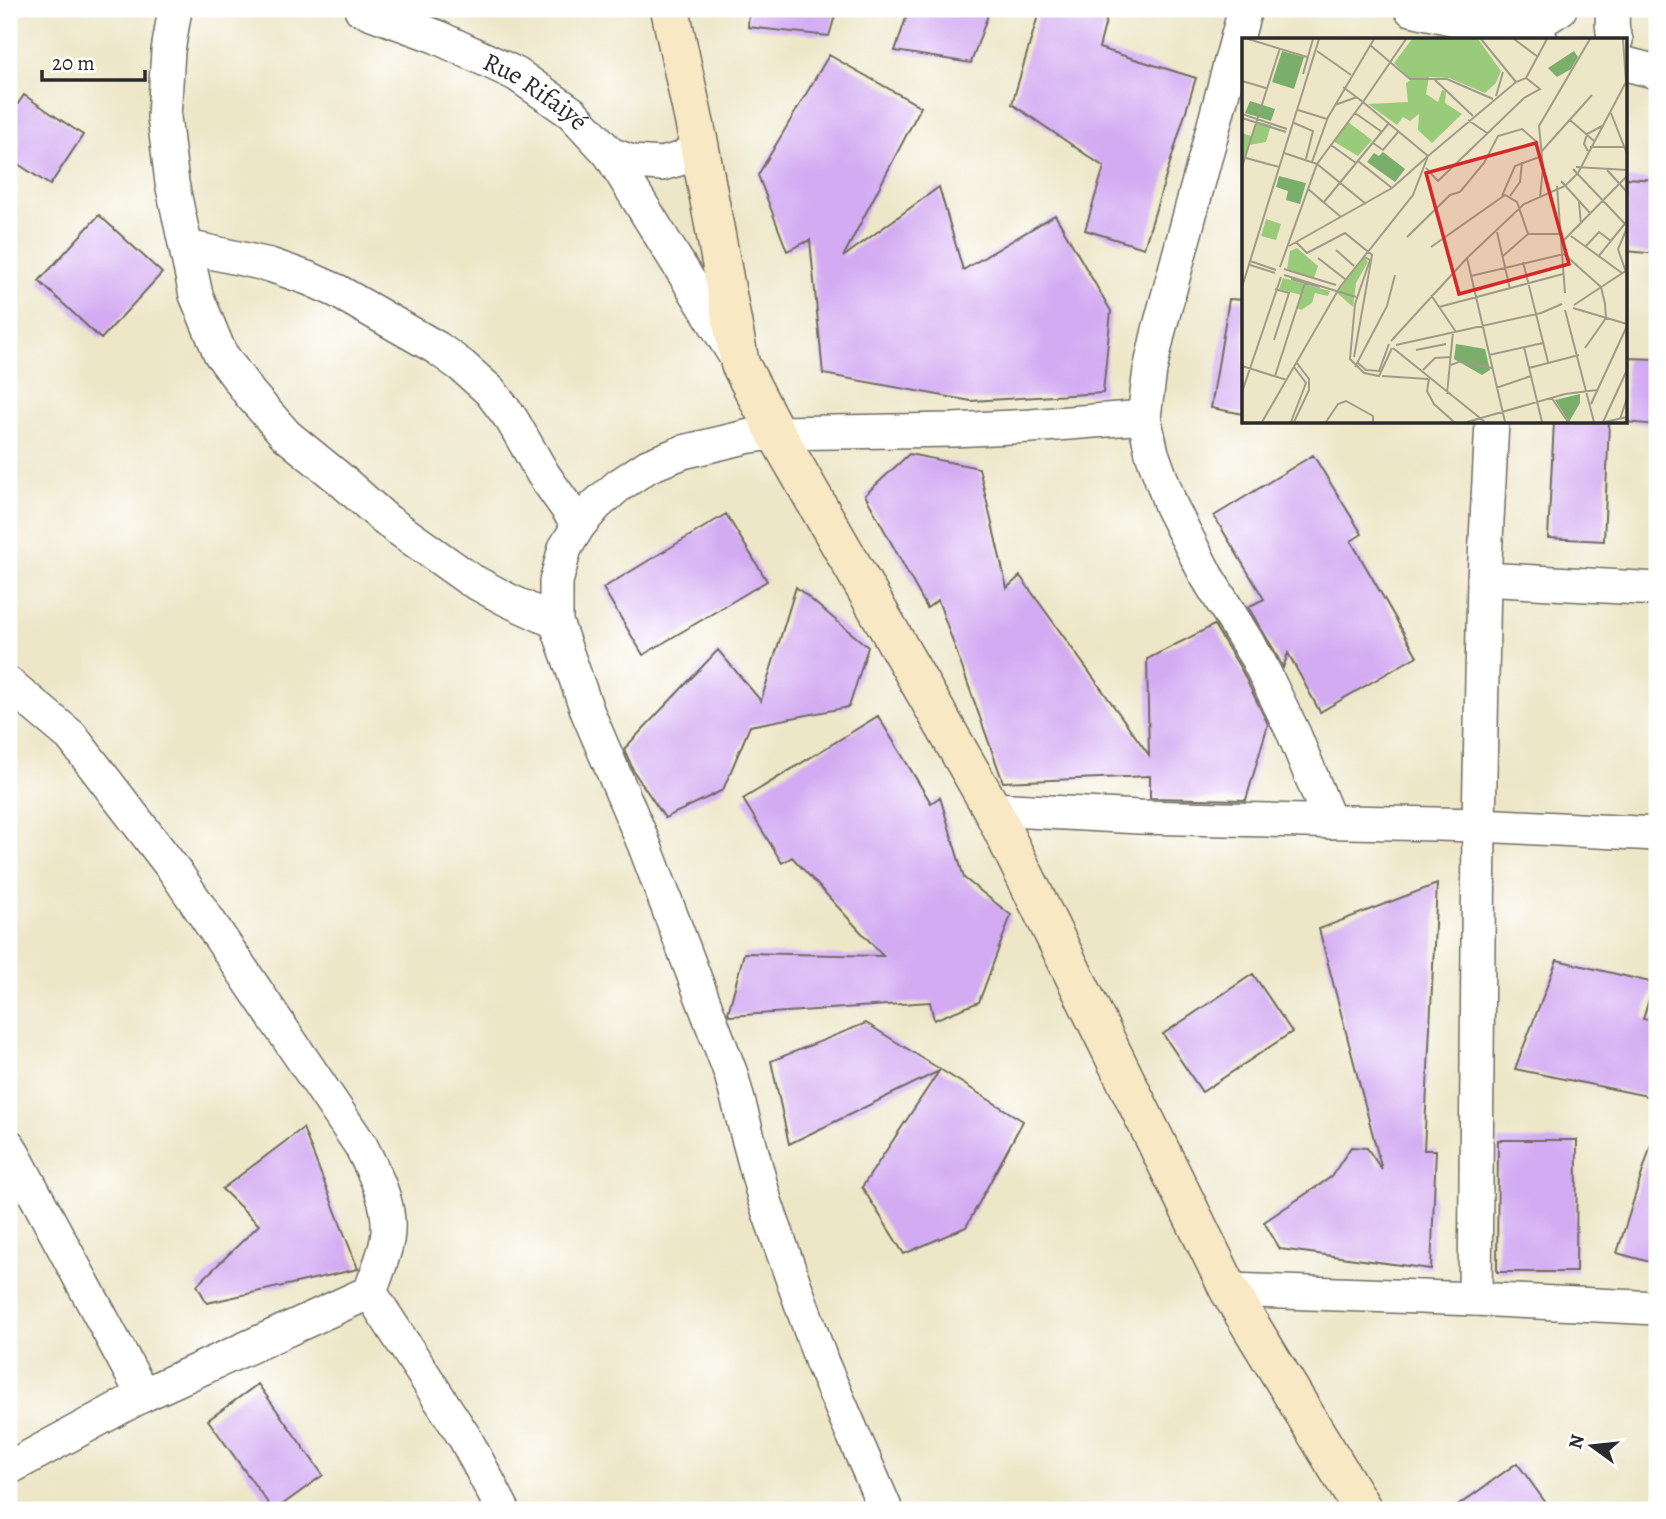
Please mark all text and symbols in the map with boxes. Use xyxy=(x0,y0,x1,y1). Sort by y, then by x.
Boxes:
scale bar xyxy=(42,38,145,82)
inset map xyxy=(1242,38,1628,424)
street label: Rue Rifaiyé xyxy=(478,44,597,138)
text: 20 m xyxy=(52,49,95,77)
north arrow xyxy=(1558,1410,1628,1480)
text: N xyxy=(1562,1432,1591,1452)

